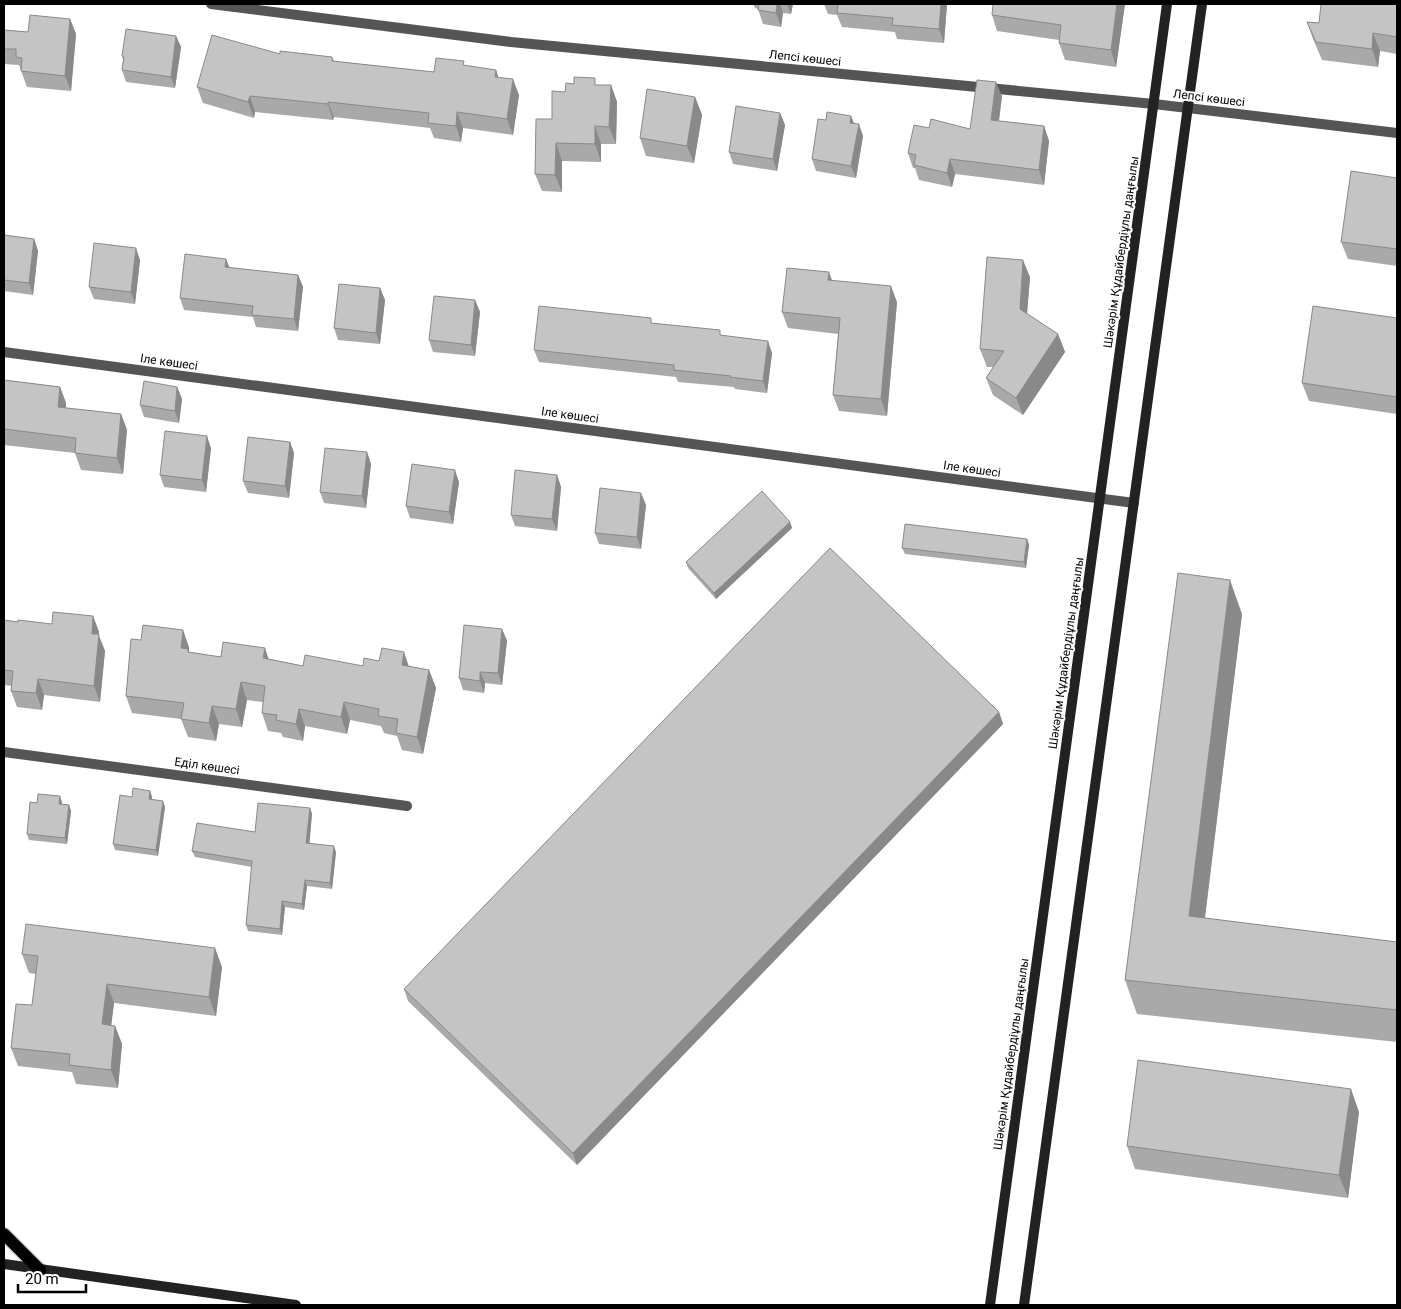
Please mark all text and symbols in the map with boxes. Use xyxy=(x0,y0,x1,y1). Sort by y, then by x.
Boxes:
street label: Лепсі көшесі xyxy=(768,47,842,69)
street label: Лепсі көшесі xyxy=(1172,87,1246,109)
street label: Шәкәрім Құдайбердіұлы даңғылы xyxy=(1101,155,1141,349)
street label: Іле көшесі xyxy=(139,351,199,373)
street label: Іле көшесі xyxy=(540,404,600,426)
street label: Іле көшесі xyxy=(942,458,1002,480)
street label: Шәкәрім Құдайбердіұлы даңғылы xyxy=(1046,556,1086,750)
street label: Еділ көшесі xyxy=(174,755,240,777)
street label: Шәкәрім Құдайбердіұлы даңғылы xyxy=(991,957,1031,1151)
scale bar xyxy=(18,1262,85,1294)
text: 20 m xyxy=(25,1270,59,1288)

